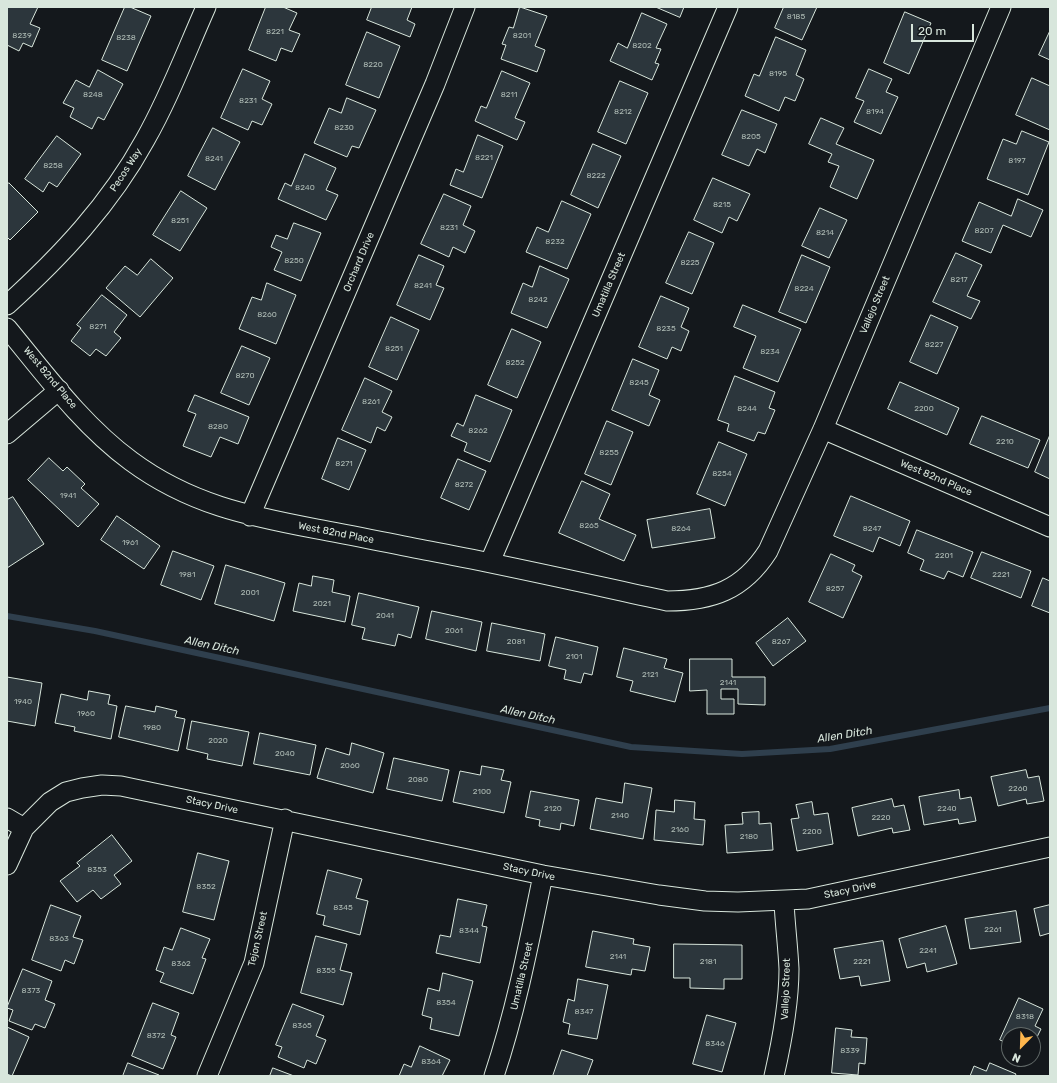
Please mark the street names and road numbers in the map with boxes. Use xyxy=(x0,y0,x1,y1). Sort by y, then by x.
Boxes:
street label: Pecos Way xyxy=(107,146,145,194)
street label: Orchard Drive xyxy=(341,230,377,294)
street label: Umatilla Street xyxy=(590,251,628,319)
street label: Vallejo Street xyxy=(857,274,893,336)
street label: West 82nd Place xyxy=(21,345,79,411)
street label: West 82nd Place xyxy=(898,457,974,499)
street label: West 82nd Place xyxy=(297,520,375,546)
street label: Stacy Drive xyxy=(185,794,239,816)
street label: Stacy Drive xyxy=(502,861,556,883)
street label: Stacy Drive xyxy=(823,879,877,901)
street label: Tejon Street xyxy=(246,910,270,968)
street label: Umatilla Street xyxy=(508,941,536,1011)
street label: Vallejo Street xyxy=(779,958,793,1020)

